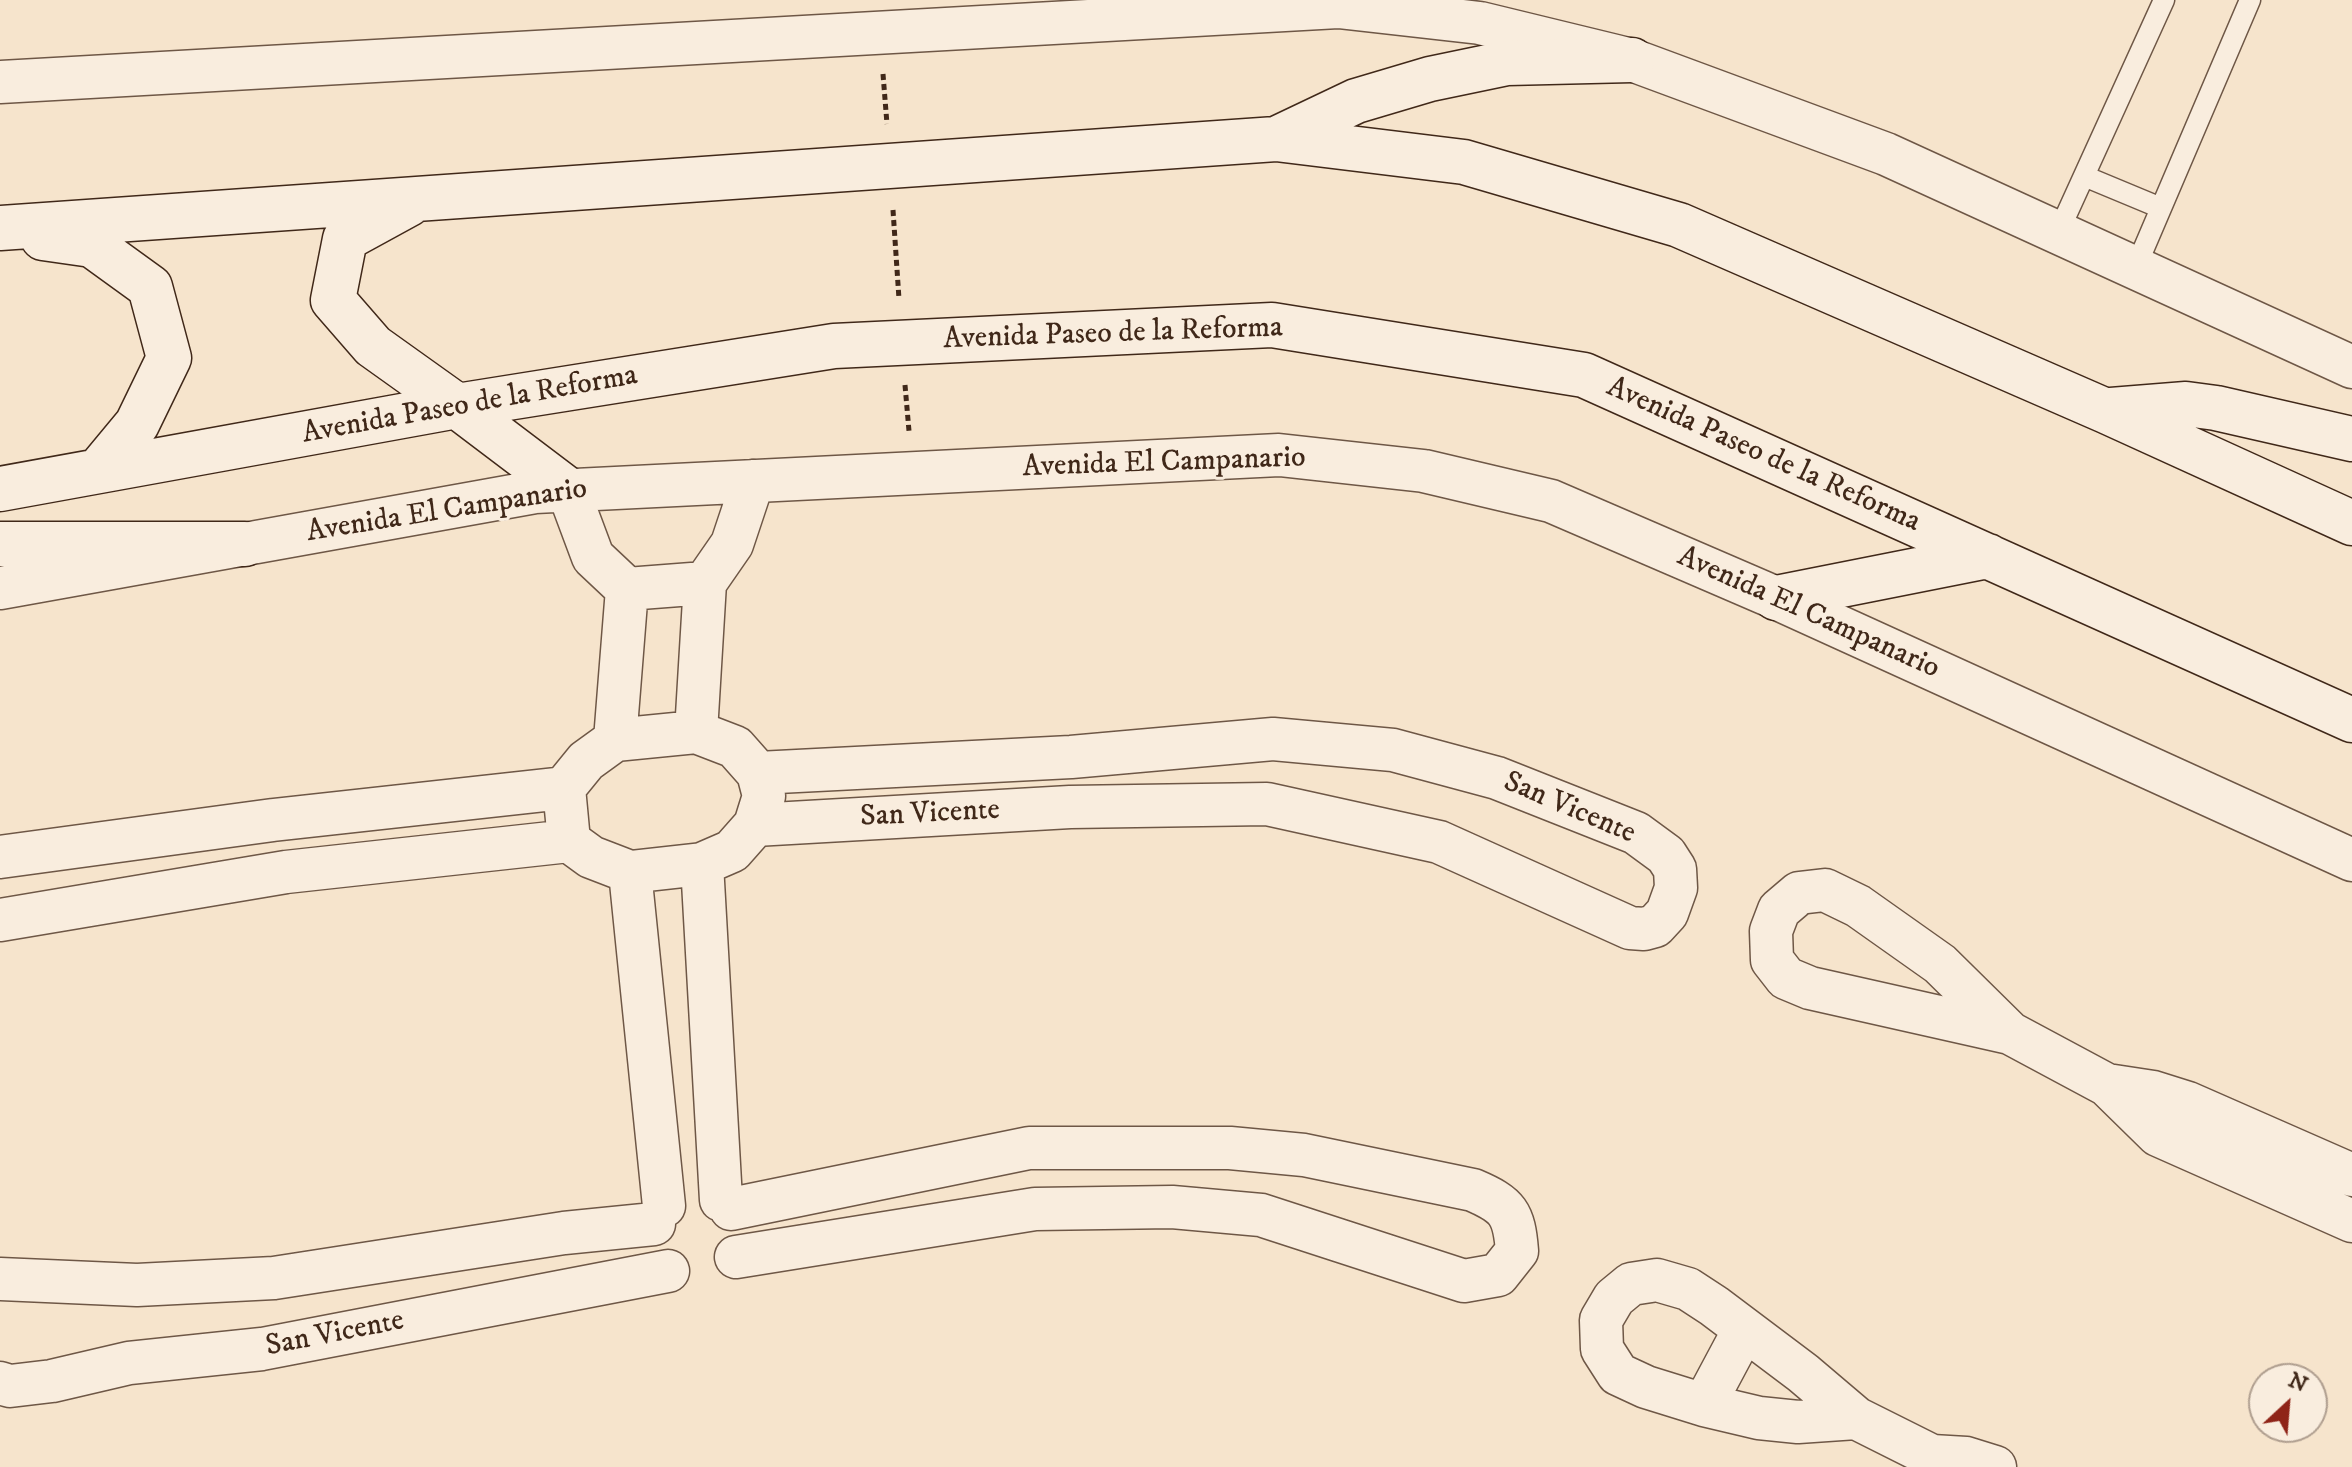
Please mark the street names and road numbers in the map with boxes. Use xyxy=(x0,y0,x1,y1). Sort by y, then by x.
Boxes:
street label: Avenida Paseo de la Reforma xyxy=(943,311,1283,359)
street label: Avenida Paseo de la Reforma xyxy=(300,359,640,453)
street label: Avenida Paseo de la Reforma xyxy=(1600,370,1926,542)
street label: Avenida El Campanario xyxy=(1022,441,1306,487)
street label: Avenida El Campanario xyxy=(304,472,590,552)
street label: Avenida El Campanario xyxy=(1671,540,1945,688)
street label: San Vicente xyxy=(1498,765,1640,853)
street label: San Vicente xyxy=(859,793,1001,837)
street label: San Vicente xyxy=(263,1304,407,1366)

